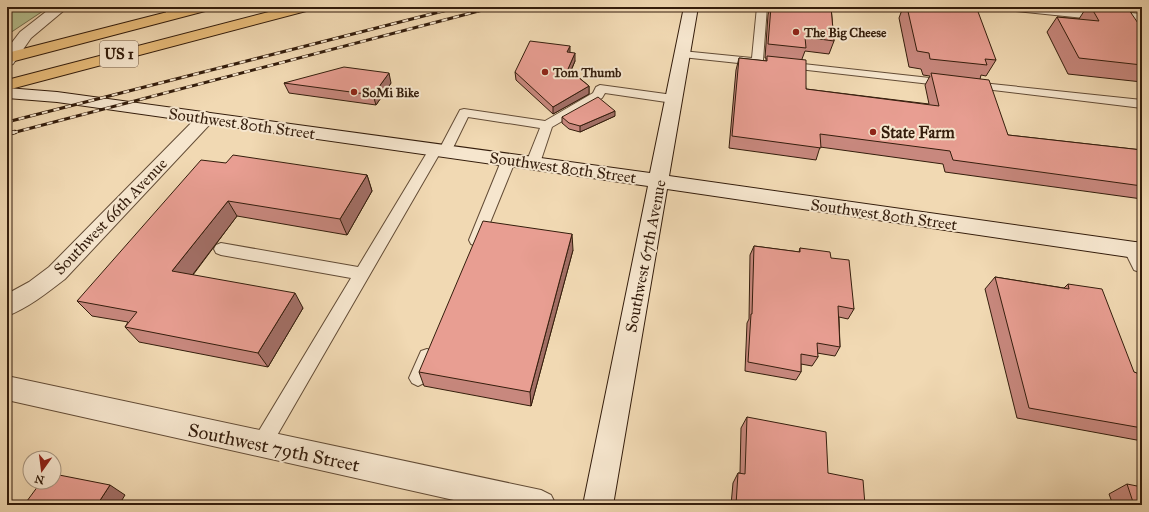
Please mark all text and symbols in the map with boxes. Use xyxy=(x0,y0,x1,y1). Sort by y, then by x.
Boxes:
place label: The Big Cheese xyxy=(803,25,887,41)
marker: The Big Cheese xyxy=(791,27,801,37)
road number: US 1 xyxy=(100,41,138,67)
place label: Tom Thumb xyxy=(552,65,622,81)
marker: Tom Thumb xyxy=(540,67,550,77)
place label: SoMi Bike xyxy=(362,85,420,101)
marker: SoMi Bike xyxy=(349,87,359,97)
street label: Southwest 80th Street xyxy=(167,104,317,143)
place label: State Farm xyxy=(881,123,955,142)
marker: State Farm xyxy=(868,127,878,137)
street label: Southwest 80th Street xyxy=(488,148,638,187)
street label: Southwest 66th Avenue xyxy=(50,154,171,279)
street label: Southwest 67th Avenue xyxy=(621,178,670,334)
street label: Southwest 80th Street xyxy=(809,195,959,234)
street label: Southwest 79th Street xyxy=(186,418,362,477)
north arrow xyxy=(22,450,62,490)
text: N xyxy=(33,472,46,487)

